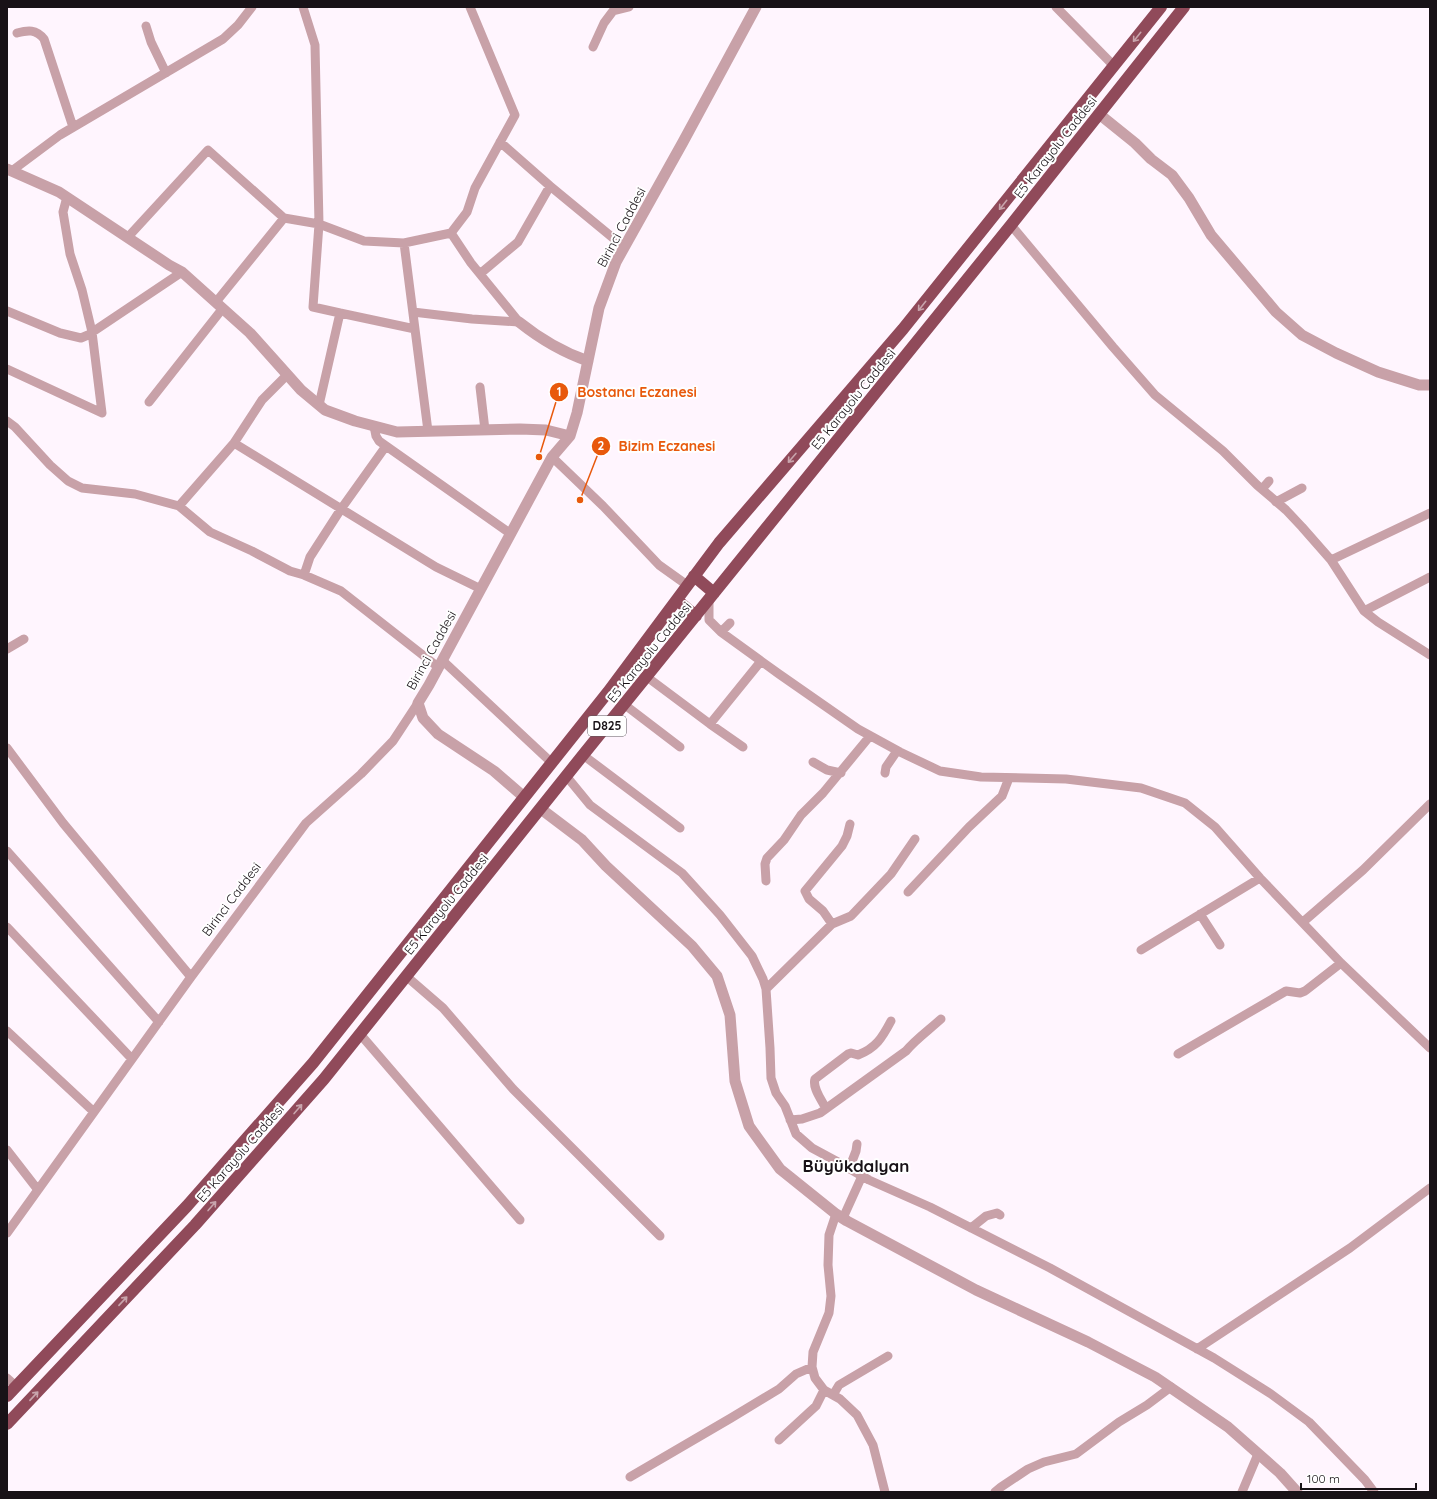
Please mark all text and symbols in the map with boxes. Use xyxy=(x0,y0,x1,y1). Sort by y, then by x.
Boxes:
one-way arrow xyxy=(1133,32,1141,43)
street label: E5 Karayolu Caddesi xyxy=(1010,93,1100,201)
street label: Birinci Caddesi xyxy=(593,184,649,270)
one-way arrow xyxy=(999,199,1008,210)
one-way arrow xyxy=(917,301,926,311)
street label: E5 Karayolu Caddesi xyxy=(808,345,898,453)
callout: Bostancı Eczanesi xyxy=(549,379,704,405)
text: Bostancı Eczanesi xyxy=(577,383,697,401)
text: 1 xyxy=(557,384,561,399)
callout: Bizim Eczanesi xyxy=(591,433,723,459)
text: Bizim Eczanesi xyxy=(619,437,715,455)
text: 2 xyxy=(598,438,605,453)
one-way arrow xyxy=(788,453,797,463)
street label: E5 Karayolu Caddesi xyxy=(604,598,694,706)
street label: Birinci Caddesi xyxy=(403,608,459,692)
road number: D825 xyxy=(588,716,626,736)
street label: E5 Karayolu Caddesi xyxy=(401,850,491,958)
street label: Birinci Caddesi xyxy=(198,859,264,939)
street label: E5 Karayolu Caddesi xyxy=(193,1101,287,1205)
one-way arrow xyxy=(293,1103,302,1114)
district label: Büyükdalyan xyxy=(803,1155,909,1176)
one-way arrow xyxy=(207,1202,216,1212)
one-way arrow xyxy=(118,1296,128,1306)
one-way arrow xyxy=(29,1391,39,1401)
scale bar xyxy=(1301,1465,1416,1491)
text: 100 m xyxy=(1307,1471,1340,1486)

